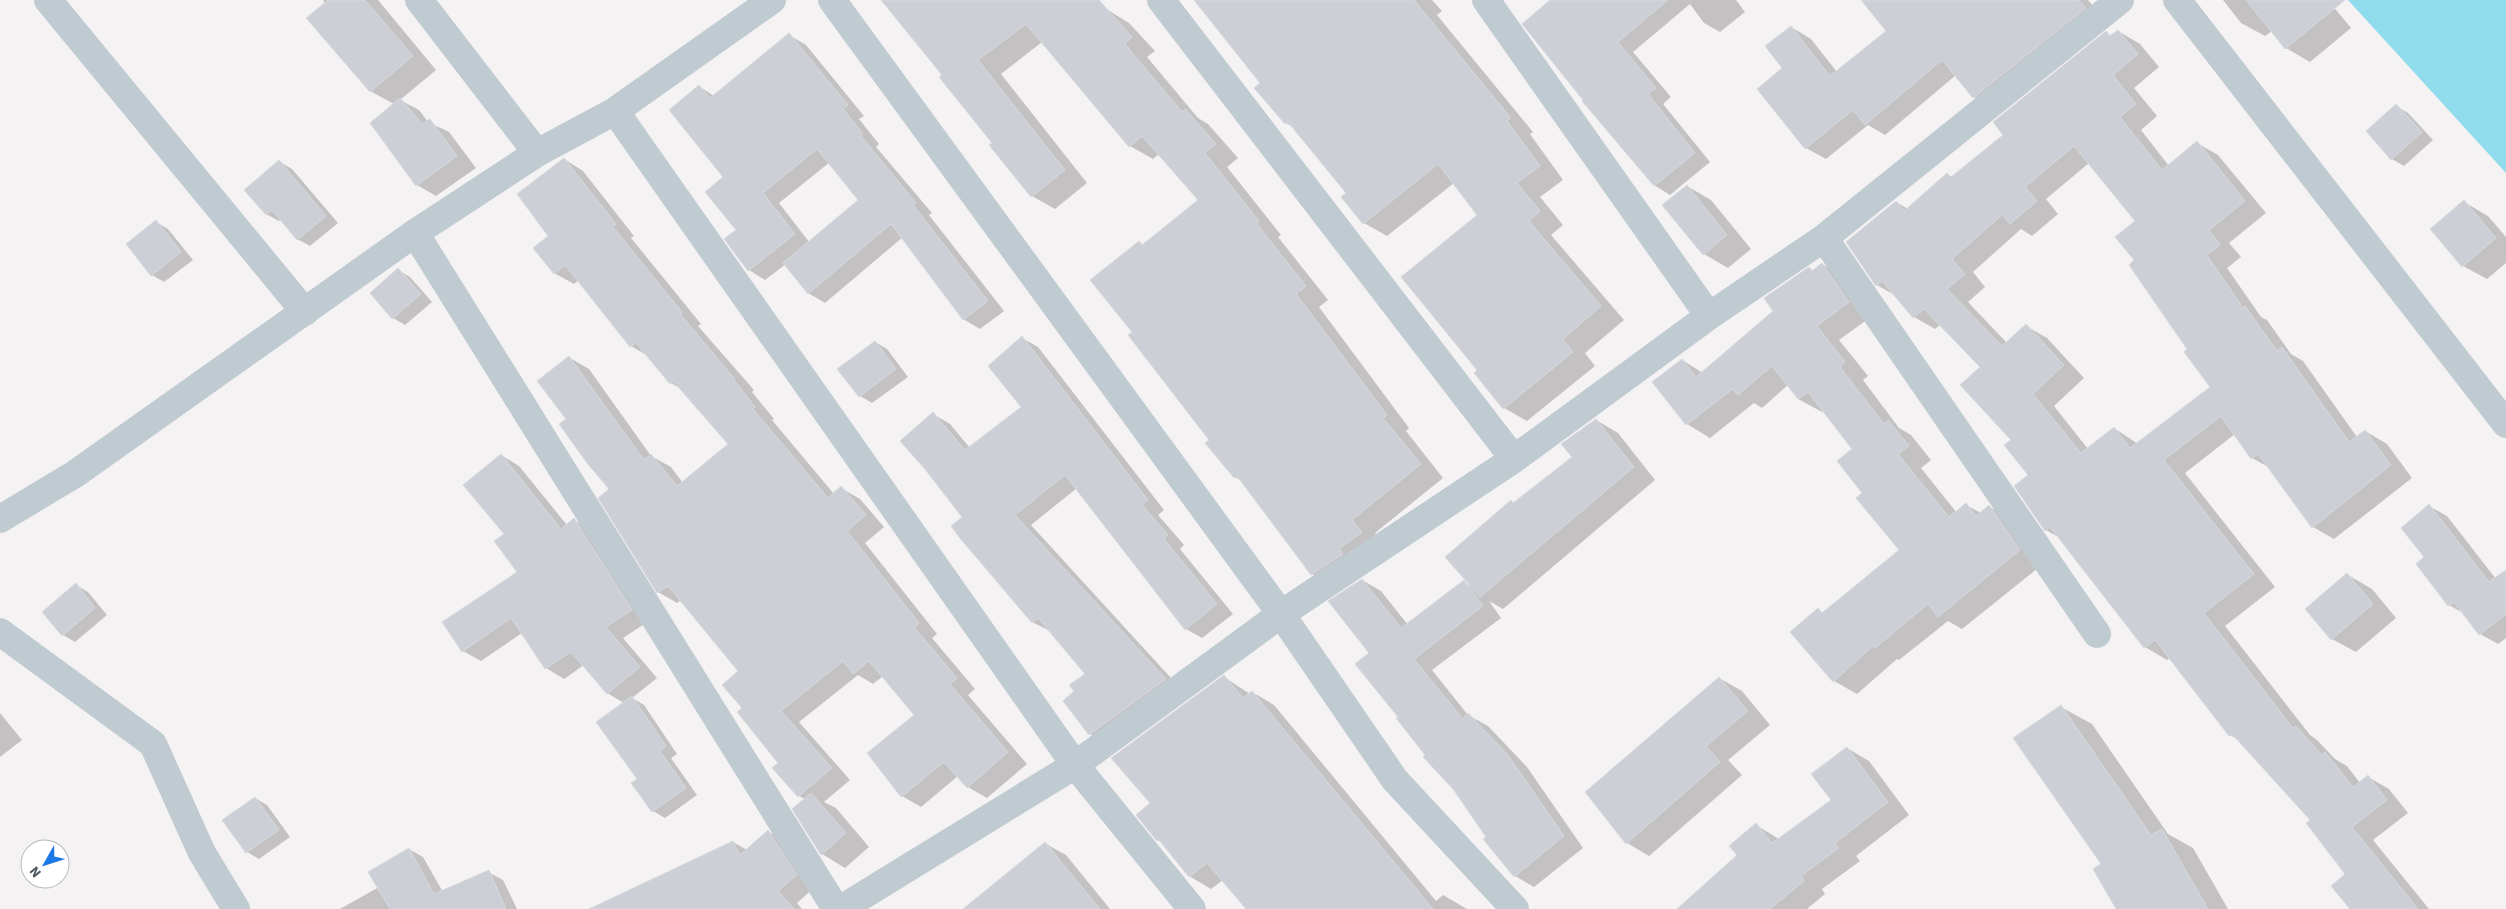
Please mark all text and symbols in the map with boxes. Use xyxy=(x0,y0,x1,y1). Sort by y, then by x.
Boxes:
north arrow xyxy=(20,839,70,889)
text: N xyxy=(25,862,46,881)

